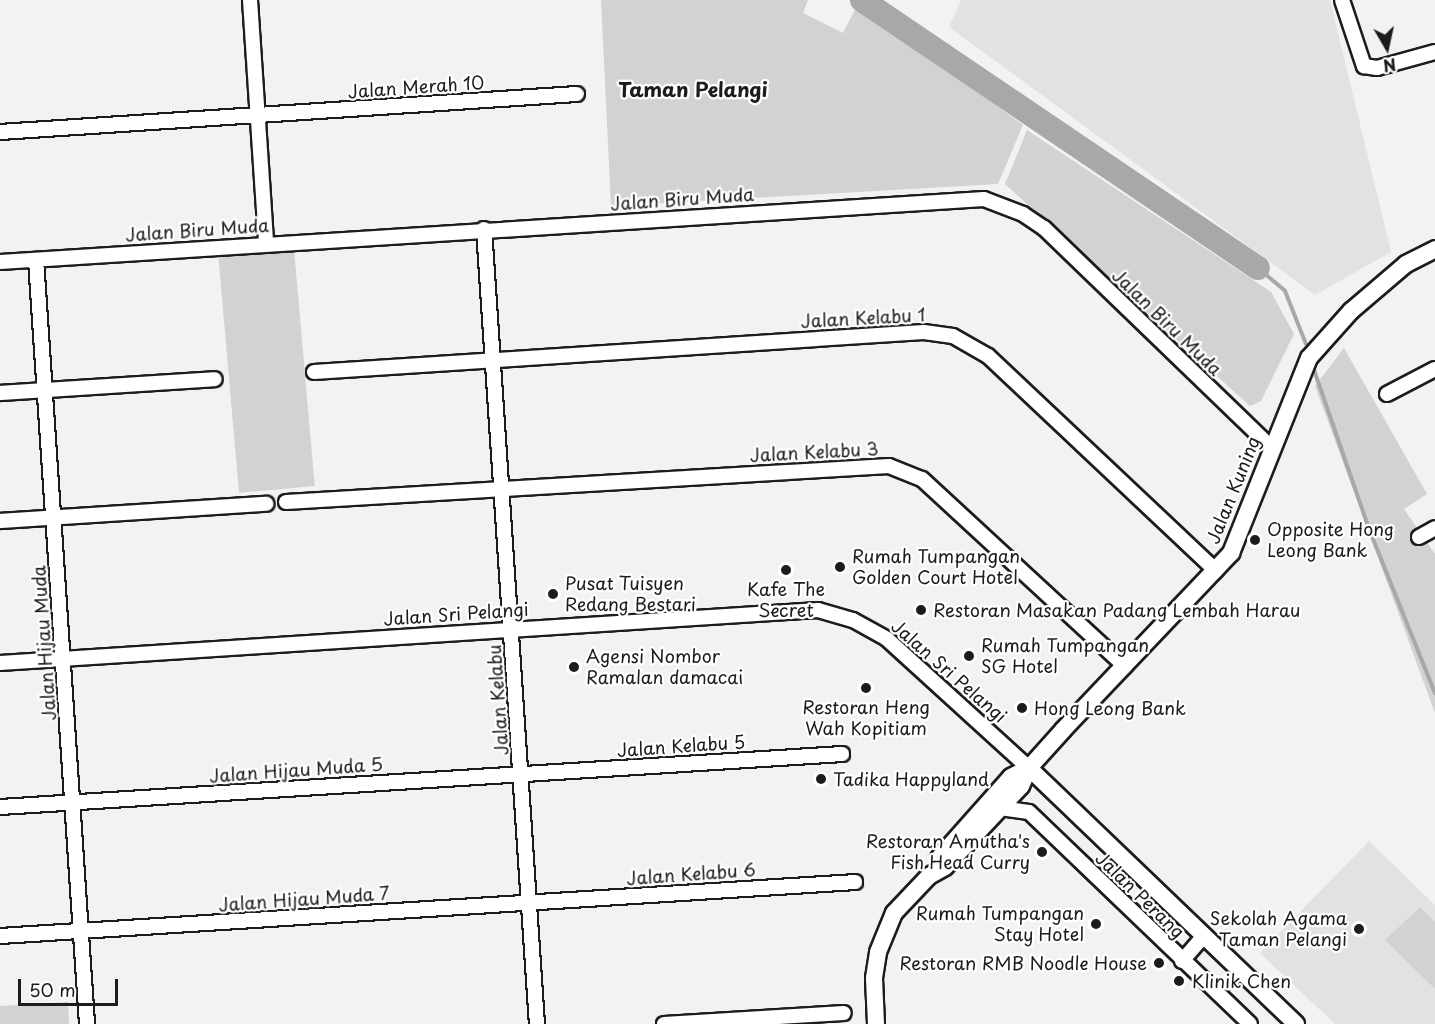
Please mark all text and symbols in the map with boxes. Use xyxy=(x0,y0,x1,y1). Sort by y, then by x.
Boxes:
north arrow xyxy=(1357,18,1417,78)
text: N xyxy=(1382,53,1398,79)
street label: Jalan Merah 10 xyxy=(347,71,485,103)
district label: Taman Pelangi xyxy=(618,77,768,101)
street label: Jalan Biru Muda xyxy=(609,183,755,215)
street label: Jalan Biru Muda xyxy=(124,214,270,246)
street label: Jalan Biru Muda xyxy=(1107,264,1227,380)
street label: Jalan Kelabu 1 xyxy=(800,304,926,332)
street label: Jalan Kuning xyxy=(1202,433,1264,547)
street label: Jalan Kelabu 3 xyxy=(749,438,879,466)
place label: Opposite Hong Leong Bank xyxy=(1267,519,1395,562)
marker: Opposite Hong Leong Bank xyxy=(1248,533,1262,547)
place label: Rumah Tumpangan Golden Court Hotel xyxy=(852,546,1021,588)
marker: Rumah Tumpangan Golden Court Hotel xyxy=(833,560,847,574)
marker: Kafe The Secret xyxy=(779,563,793,577)
street label: Jalan Hijau Muda xyxy=(28,565,60,721)
place label: Pusat Tuisyen Redang Bestari xyxy=(565,573,696,616)
place label: Kafe The Secret xyxy=(747,579,825,622)
marker: Pusat Tuisyen Redang Bestari xyxy=(546,587,560,601)
street label: Jalan Sri Pelangi xyxy=(382,598,530,630)
place label: Restoran Masakan Padang Lembah Harau xyxy=(933,599,1299,621)
marker: Restoran Masakan Padang Lembah Harau xyxy=(914,603,928,617)
street label: Jalan Sri Pelangi xyxy=(887,615,1011,727)
place label: Rumah Tumpangan SG Hotel xyxy=(981,635,1150,678)
street label: Jalan Kelabu xyxy=(483,644,513,756)
place label: Agensi Nombor Ramalan damacai xyxy=(586,646,743,688)
marker: Rumah Tumpangan SG Hotel xyxy=(962,649,976,663)
marker: Agensi Nombor Ramalan damacai xyxy=(567,660,581,674)
marker: Restoran Heng Wah Kopitiam xyxy=(859,681,873,695)
place label: Restoran Heng Wah Kopitiam xyxy=(802,697,930,740)
place label: Hong Leong Bank xyxy=(1034,697,1185,719)
marker: Hong Leong Bank xyxy=(1015,701,1029,715)
street label: Jalan Kelabu 5 xyxy=(616,731,746,761)
street label: Jalan Hijau Muda 5 xyxy=(209,753,383,787)
place label: Tadika Happyland xyxy=(833,768,992,790)
marker: Tadika Happyland xyxy=(814,772,828,786)
place label: Restoran Amutha's Fish Head Curry xyxy=(866,831,1030,874)
marker: Restoran Amutha's Fish Head Curry xyxy=(1035,845,1049,859)
street label: Jalan Perang xyxy=(1091,848,1189,942)
street label: Jalan Kelabu 6 xyxy=(626,859,756,889)
street label: Jalan Hijau Muda 7 xyxy=(218,882,390,916)
place label: Rumah Tumpangan Stay Hotel xyxy=(915,903,1084,946)
place label: Sekolah Agama Taman Pelangi xyxy=(1209,908,1347,950)
marker: Rumah Tumpangan Stay Hotel xyxy=(1089,917,1103,931)
marker: Sekolah Agama Taman Pelangi xyxy=(1352,922,1366,936)
place label: Restoran RMB Noodle House xyxy=(898,952,1147,974)
marker: Restoran RMB Noodle House xyxy=(1152,956,1166,970)
scale bar xyxy=(21,967,122,1005)
place label: Klinik Chen xyxy=(1192,970,1291,992)
marker: Klinik Chen xyxy=(1170,972,1188,990)
text: 50 m xyxy=(29,976,76,1003)

